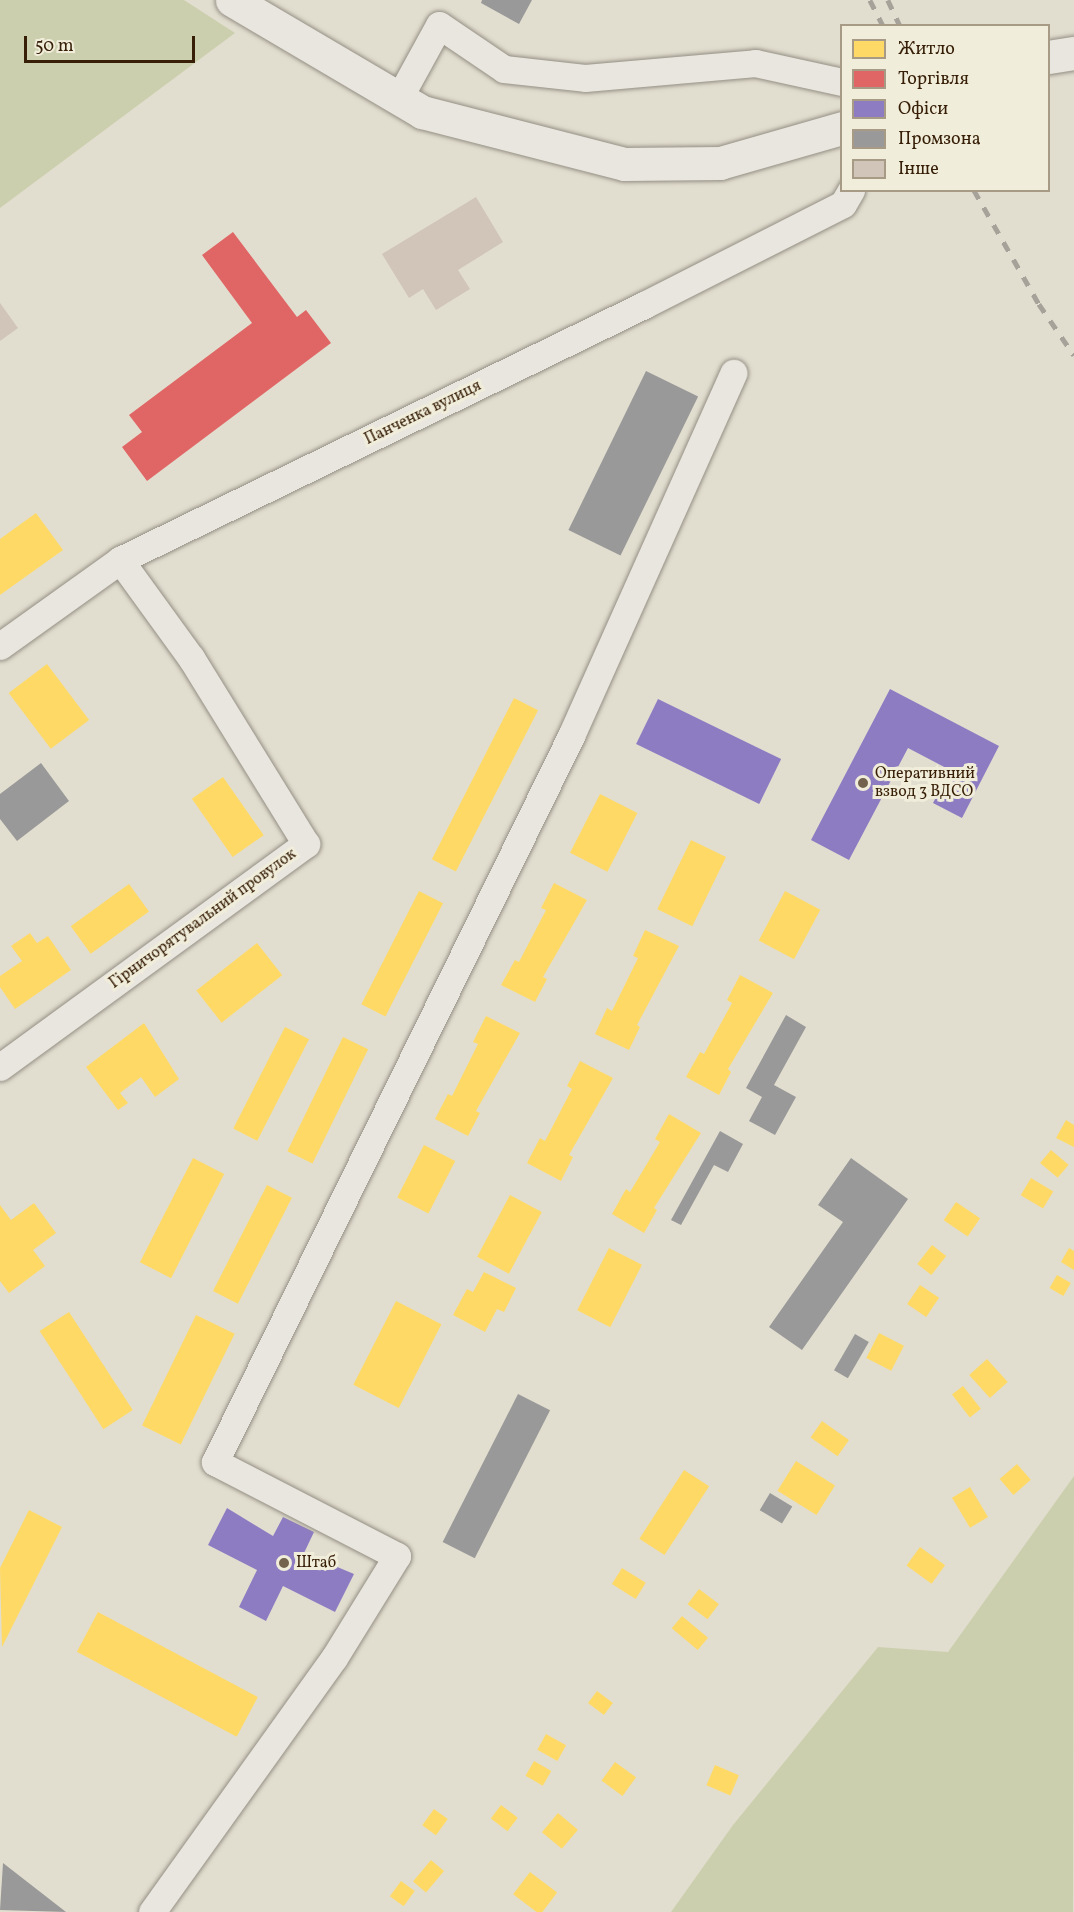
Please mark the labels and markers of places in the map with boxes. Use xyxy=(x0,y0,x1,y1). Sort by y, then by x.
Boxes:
place label: Оперативний взвод 3 ВДСО xyxy=(875,764,975,802)
marker: Оперативний взвод 3 ВДСО xyxy=(856,776,870,790)
place label: Штаб xyxy=(296,1553,336,1573)
marker: Штаб xyxy=(277,1556,291,1570)

